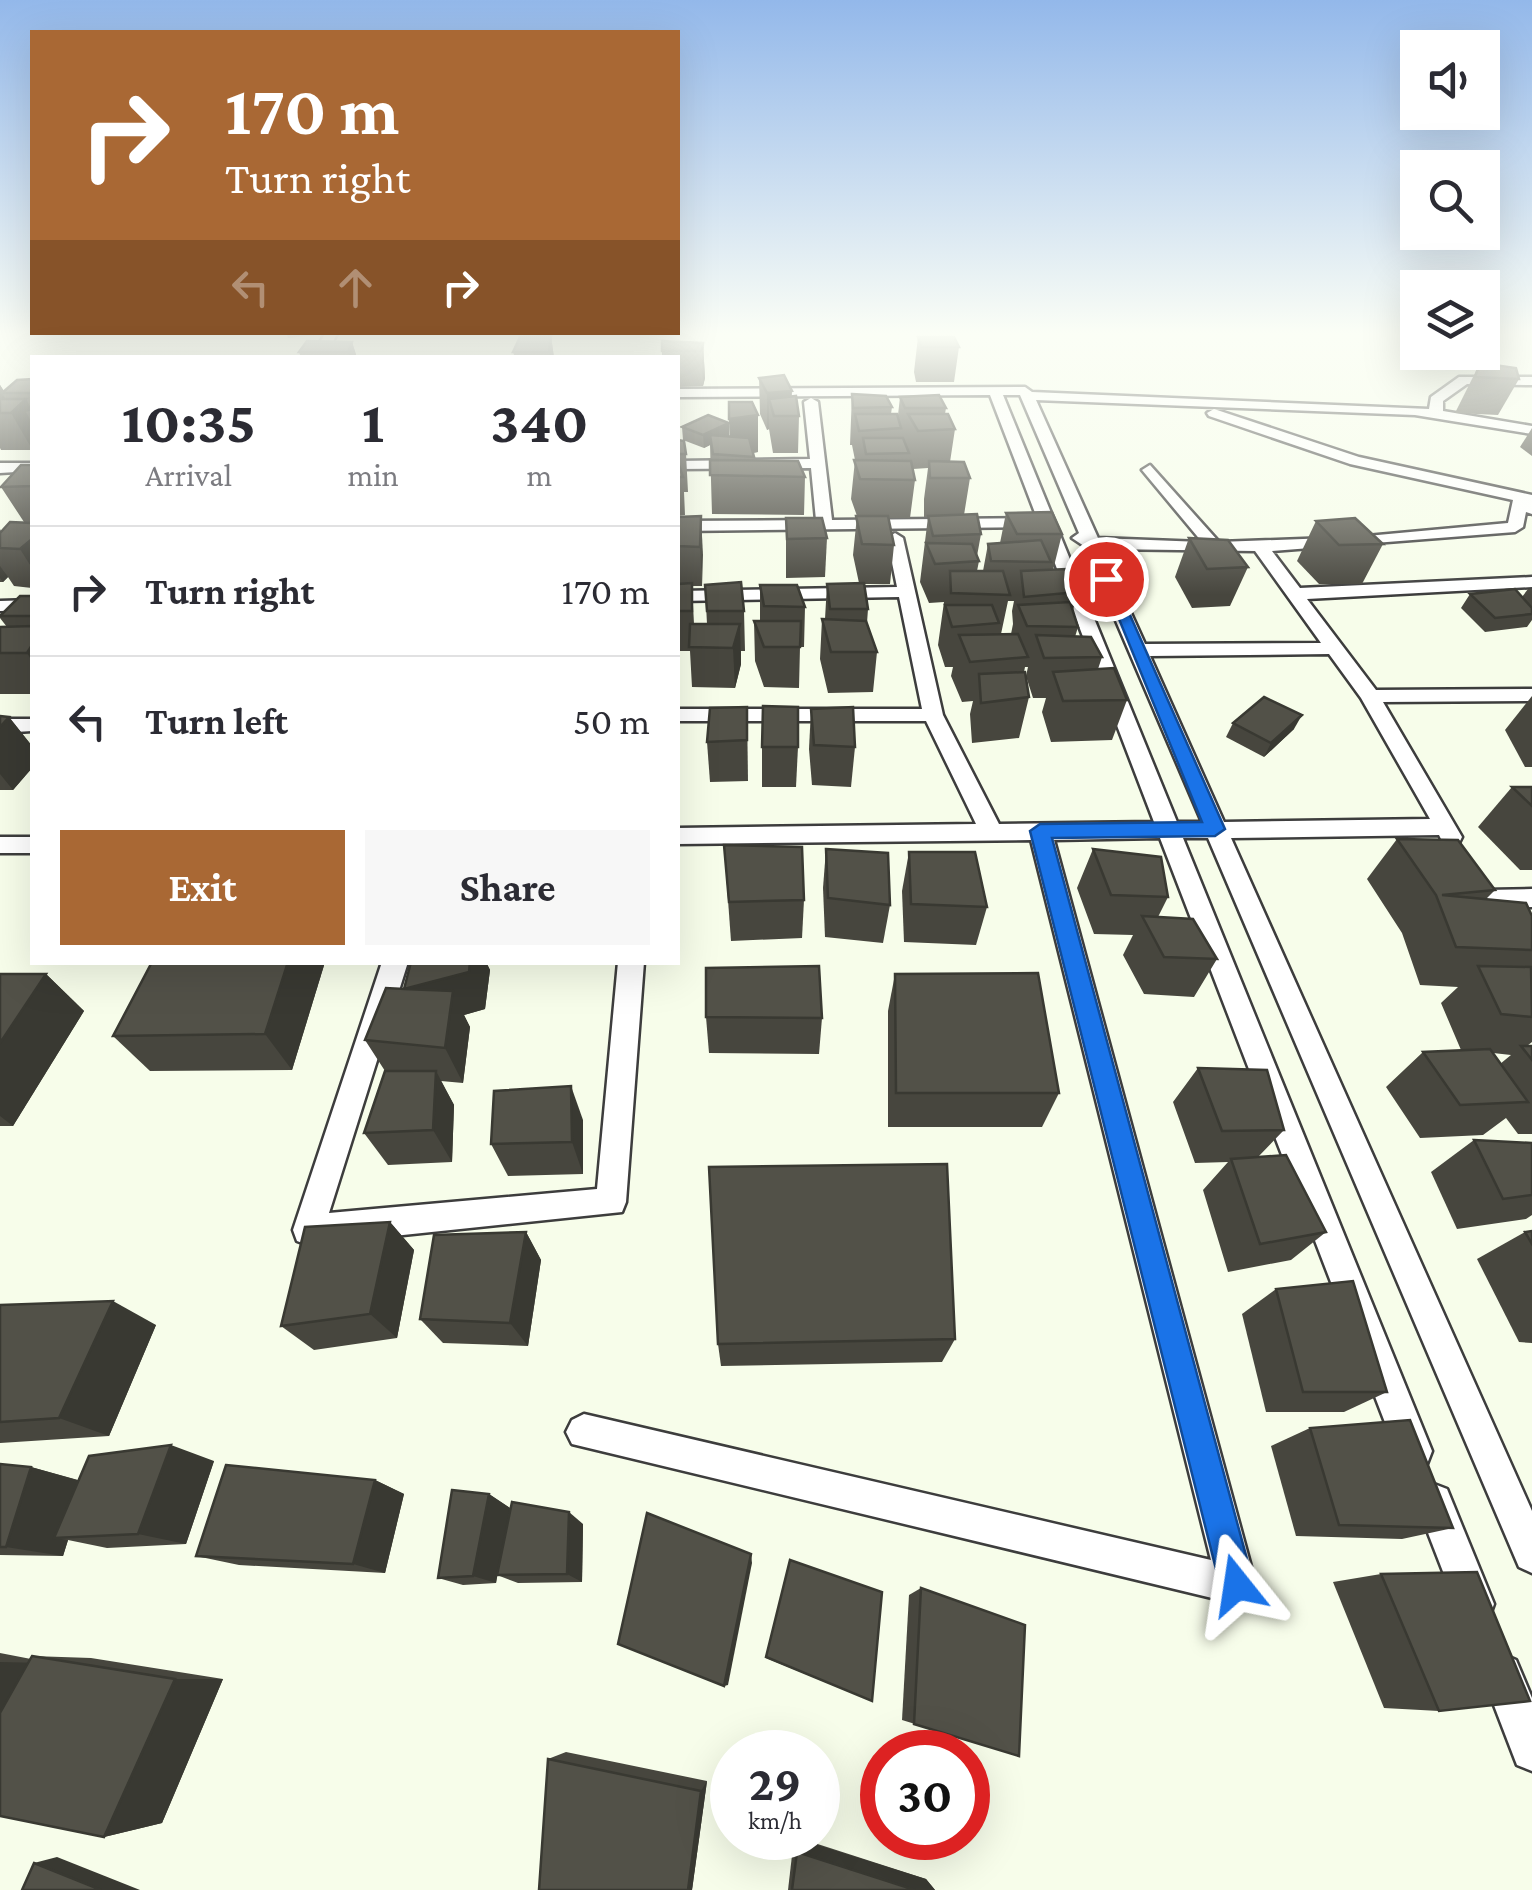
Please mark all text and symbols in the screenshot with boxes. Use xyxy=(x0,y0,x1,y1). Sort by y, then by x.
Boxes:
map controls xyxy=(1400,30,1500,370)
button: sound xyxy=(1400,30,1500,130)
icon: right xyxy=(60,70,190,200)
text: 170 m xyxy=(225,71,399,149)
button: search xyxy=(1400,150,1500,250)
text: Turn right xyxy=(225,153,410,203)
icon: left xyxy=(223,260,278,315)
icon: ahead xyxy=(328,260,383,315)
icon: right xyxy=(433,260,488,315)
button: layers xyxy=(1400,270,1500,370)
text: 10:35 xyxy=(122,388,256,455)
text: 1 xyxy=(362,388,384,455)
text: 340 xyxy=(490,388,588,455)
text: Arrival xyxy=(145,457,232,493)
text: min xyxy=(347,457,399,493)
text: m xyxy=(527,457,552,493)
pin xyxy=(1064,537,1149,622)
icon: arrive xyxy=(1079,552,1134,607)
icon: right xyxy=(60,564,115,619)
text: Turn right xyxy=(145,570,314,612)
text: 170 m xyxy=(561,570,650,612)
icon: left xyxy=(60,694,115,749)
text: Turn left xyxy=(145,700,288,742)
text: 50 m xyxy=(573,700,650,742)
button: Exit xyxy=(60,830,345,945)
button: Share xyxy=(365,830,650,945)
position arrow xyxy=(1185,1533,1289,1637)
speed limit sign: 30 xyxy=(860,1730,990,1860)
text: 29 xyxy=(749,1755,801,1811)
text: km/h xyxy=(748,1807,802,1834)

